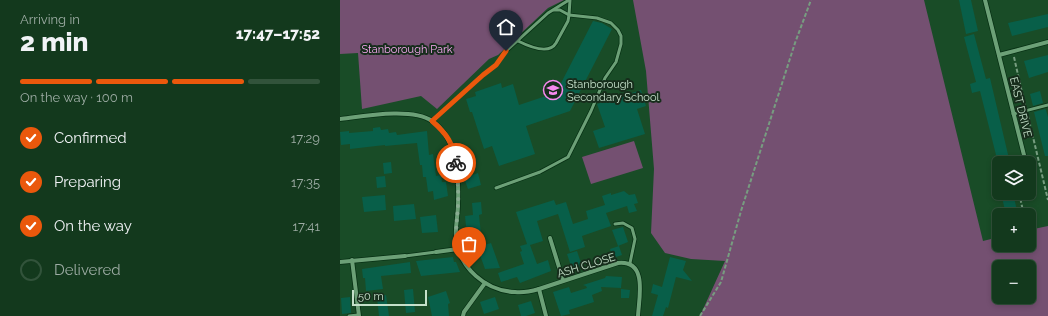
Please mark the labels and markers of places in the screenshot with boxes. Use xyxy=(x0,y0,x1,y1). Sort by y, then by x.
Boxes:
pin xyxy=(489,10,523,51)
place label: Stanborough Secondary School xyxy=(567,78,659,104)
school or university icon: Stanborough Secondary School xyxy=(542,79,564,101)
pin xyxy=(452,227,486,268)

